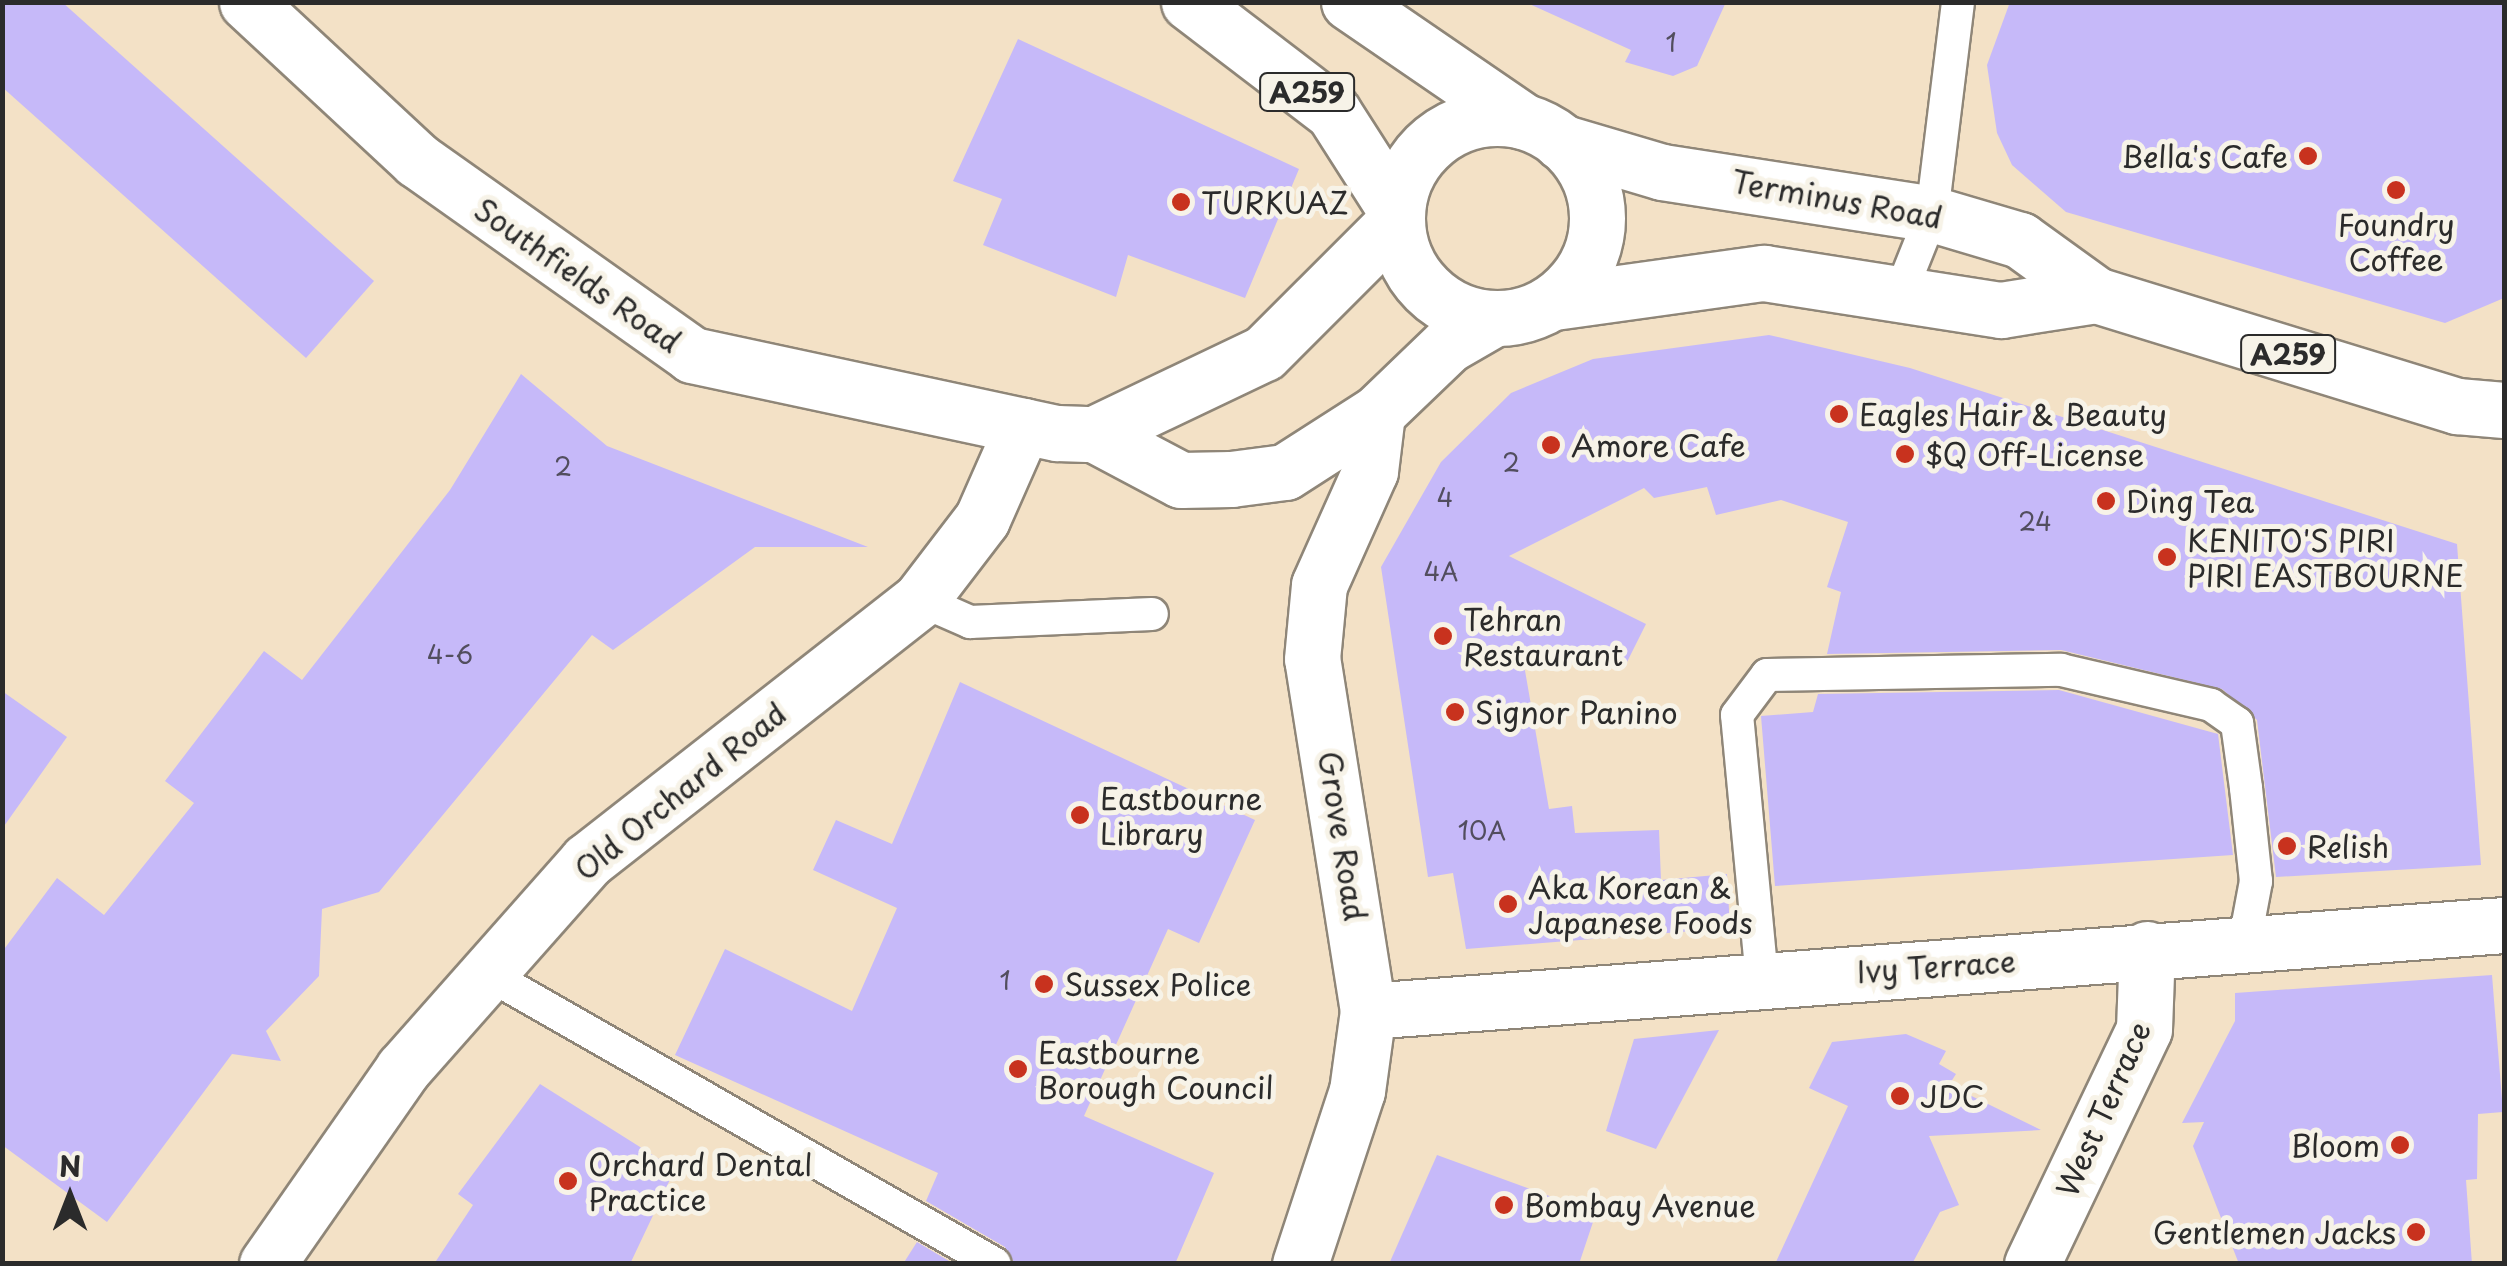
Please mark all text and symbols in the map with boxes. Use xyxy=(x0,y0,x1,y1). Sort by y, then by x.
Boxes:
house number: 1 xyxy=(1665,27,1677,57)
road number: A259 xyxy=(1257,69,1357,115)
place label: Bella's Cafe xyxy=(2119,138,2288,174)
marker: Bella's Cafe xyxy=(2297,145,2319,167)
street label: Terminus Road xyxy=(1729,163,1945,235)
marker: Foundry Coffee xyxy=(2385,179,2407,201)
place label: TURKUAZ xyxy=(1201,184,1349,220)
street label: Southfields Road xyxy=(469,191,687,359)
marker: TURKUAZ xyxy=(1170,191,1192,213)
place label: Foundry Coffee xyxy=(2337,206,2455,276)
road number: A259 xyxy=(2238,331,2338,377)
place label: Eagles Hair & Beauty xyxy=(1859,396,2171,432)
marker: Eagles Hair & Beauty xyxy=(1828,403,1850,425)
place label: Amore Cafe xyxy=(1571,427,1746,463)
marker: Amore Cafe xyxy=(1540,434,1562,456)
place label: $Q Off-License xyxy=(1925,436,2144,472)
marker: $Q Off-License xyxy=(1894,443,1916,465)
house number: 2 xyxy=(1502,447,1520,477)
house number: 2 xyxy=(554,451,572,481)
house number: 4 xyxy=(1437,482,1453,512)
place label: Ding Tea xyxy=(2126,483,2253,519)
marker: Ding Tea xyxy=(2095,490,2117,512)
house number: 24 xyxy=(2018,506,2052,536)
place label: KENITO'S PIRI PIRI EASTBOURNE xyxy=(2187,522,2466,592)
marker: KENITO'S PIRI PIRI EASTBOURNE xyxy=(2156,546,2178,568)
house number: 4A xyxy=(1424,556,1458,586)
place label: Tehran Restaurant xyxy=(1463,601,1623,672)
marker: Tehran Restaurant xyxy=(1432,625,1454,647)
house number: 4-6 xyxy=(427,639,473,669)
street label: Old Orchard Road xyxy=(567,694,793,888)
place label: Signor Panino xyxy=(1475,694,1676,730)
marker: Signor Panino xyxy=(1444,701,1466,723)
street label: Grove Road xyxy=(1312,750,1374,922)
place label: Eastbourne Library xyxy=(1100,780,1262,850)
marker: Eastbourne Library xyxy=(1069,804,1091,826)
house number: 10A xyxy=(1458,815,1506,845)
place label: Relish xyxy=(2307,828,2389,864)
marker: Relish xyxy=(2276,835,2298,857)
place label: Aka Korean & Japanese Foods xyxy=(1528,869,1756,940)
marker: Aka Korean & Japanese Foods xyxy=(1497,893,1519,915)
street label: Ivy Terrace xyxy=(1855,942,2017,990)
house number: 1 xyxy=(999,965,1011,995)
place label: Sussex Police xyxy=(1064,966,1251,1002)
marker: Sussex Police xyxy=(1033,973,1055,995)
street label: West Terrace xyxy=(2048,1016,2158,1202)
place label: Eastbourne Borough Council xyxy=(1038,1034,1275,1104)
marker: Eastbourne Borough Council xyxy=(1007,1058,1029,1080)
place label: JDC xyxy=(1920,1078,1985,1114)
marker: JDC xyxy=(1889,1085,1911,1107)
place label: Bloom xyxy=(2291,1127,2380,1163)
marker: Bloom xyxy=(2389,1134,2411,1156)
text: N xyxy=(59,1144,81,1187)
north arrow xyxy=(20,1146,120,1246)
place label: Orchard Dental Practice xyxy=(588,1146,815,1216)
marker: Orchard Dental Practice xyxy=(557,1170,579,1192)
place label: Bombay Avenue xyxy=(1524,1187,1755,1223)
marker: Bombay Avenue xyxy=(1493,1194,1515,1216)
place label: Gentlemen Jacks xyxy=(2151,1214,2396,1250)
marker: Gentlemen Jacks xyxy=(2405,1221,2427,1243)

